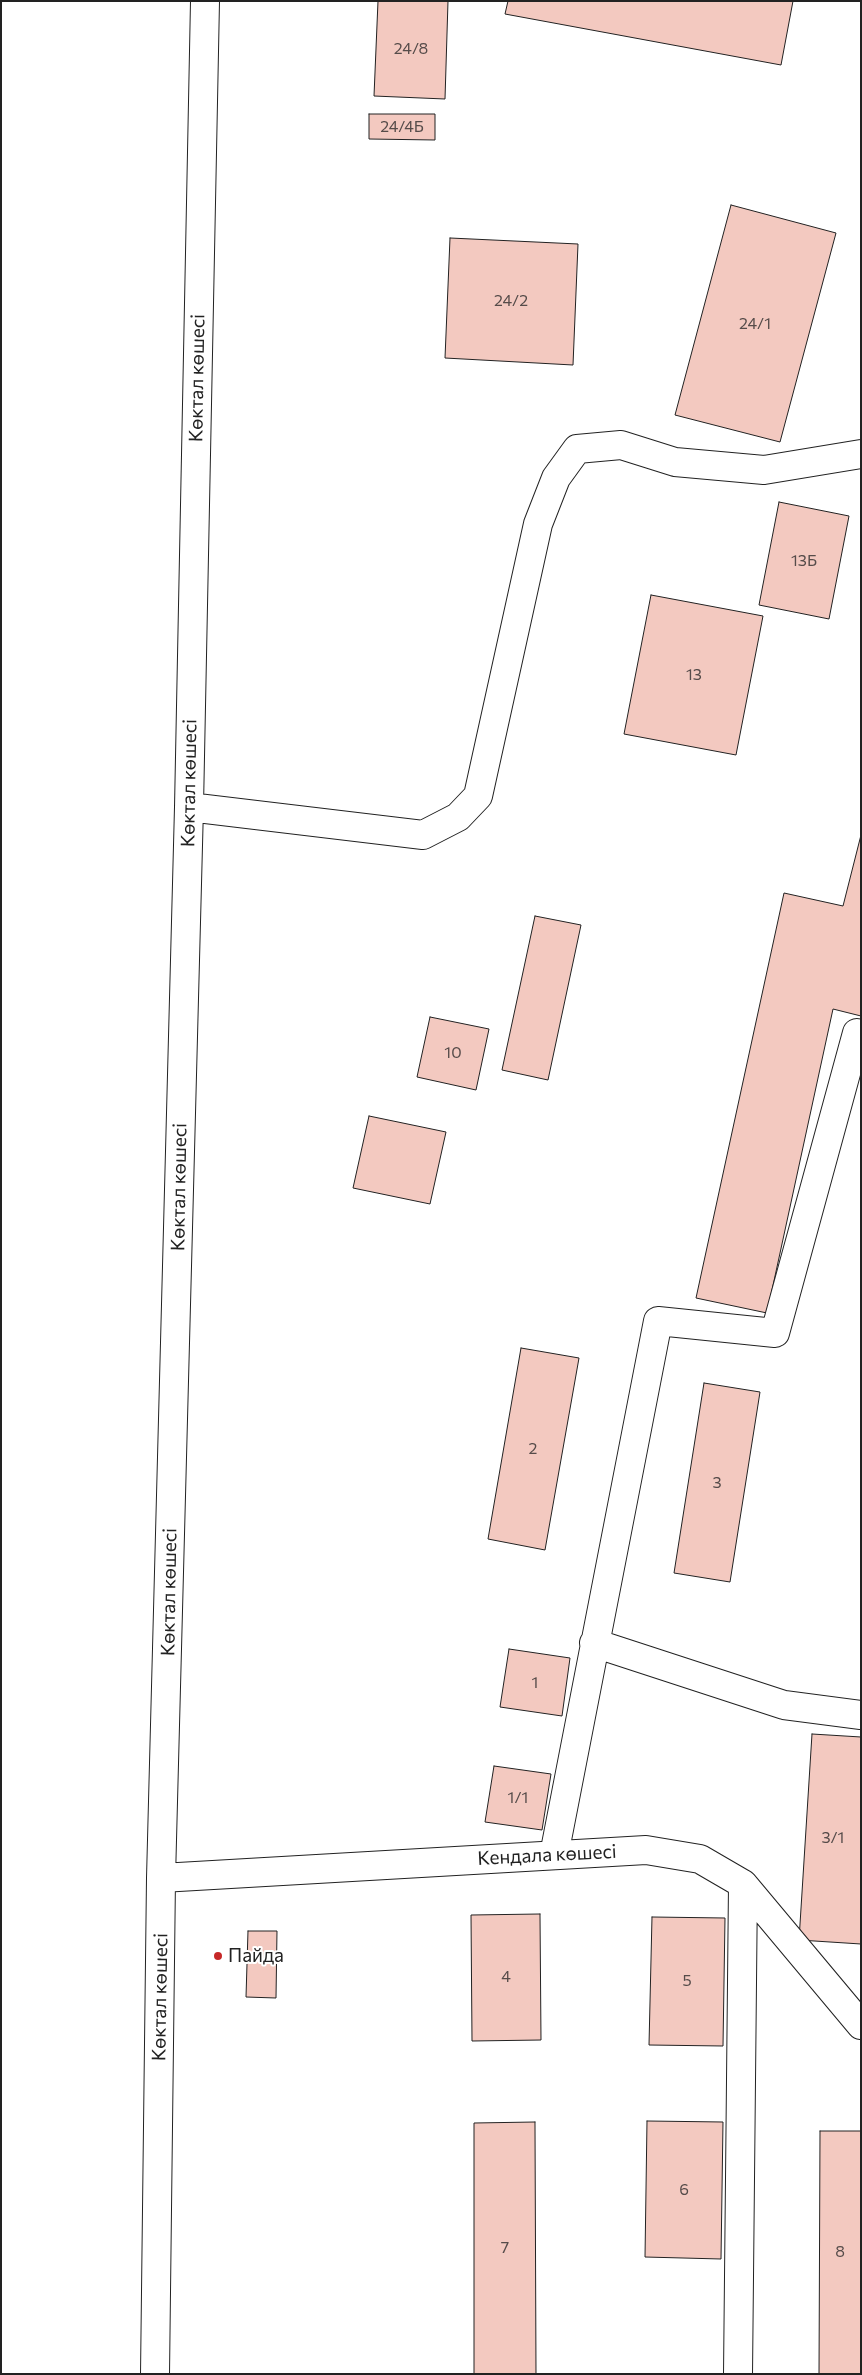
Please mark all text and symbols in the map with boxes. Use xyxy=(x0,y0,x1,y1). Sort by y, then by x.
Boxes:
house number: 24/8 xyxy=(394,39,428,59)
house number: 24/4Б xyxy=(380,117,424,137)
house number: 24/2 xyxy=(494,291,528,311)
street label: Көктал көшесі xyxy=(184,314,210,442)
house number: 24/1 xyxy=(739,314,771,334)
house number: 13Б xyxy=(791,551,817,571)
house number: 13 xyxy=(686,665,702,685)
street label: Көктал көшесі xyxy=(176,719,202,847)
house number: 10 xyxy=(444,1043,462,1063)
street label: Көктал көшесі xyxy=(166,1123,192,1251)
house number: 2 xyxy=(529,1439,537,1459)
house number: 3 xyxy=(712,1473,722,1493)
street label: Көктал көшесі xyxy=(156,1528,182,1656)
house number: 1 xyxy=(532,1673,538,1693)
house number: 1/1 xyxy=(508,1788,528,1808)
house number: 3/1 xyxy=(822,1828,844,1848)
street label: Кендала көшесі xyxy=(477,1840,617,1870)
street label: Көктал көшесі xyxy=(147,1933,173,2061)
place label: Пайда xyxy=(228,1945,284,1967)
marker: Пайда xyxy=(212,1950,224,1962)
house number: 4 xyxy=(501,1967,511,1987)
house number: 5 xyxy=(682,1971,692,1991)
house number: 6 xyxy=(679,2180,689,2200)
house number: 7 xyxy=(501,2238,509,2258)
house number: 8 xyxy=(835,2242,845,2262)

